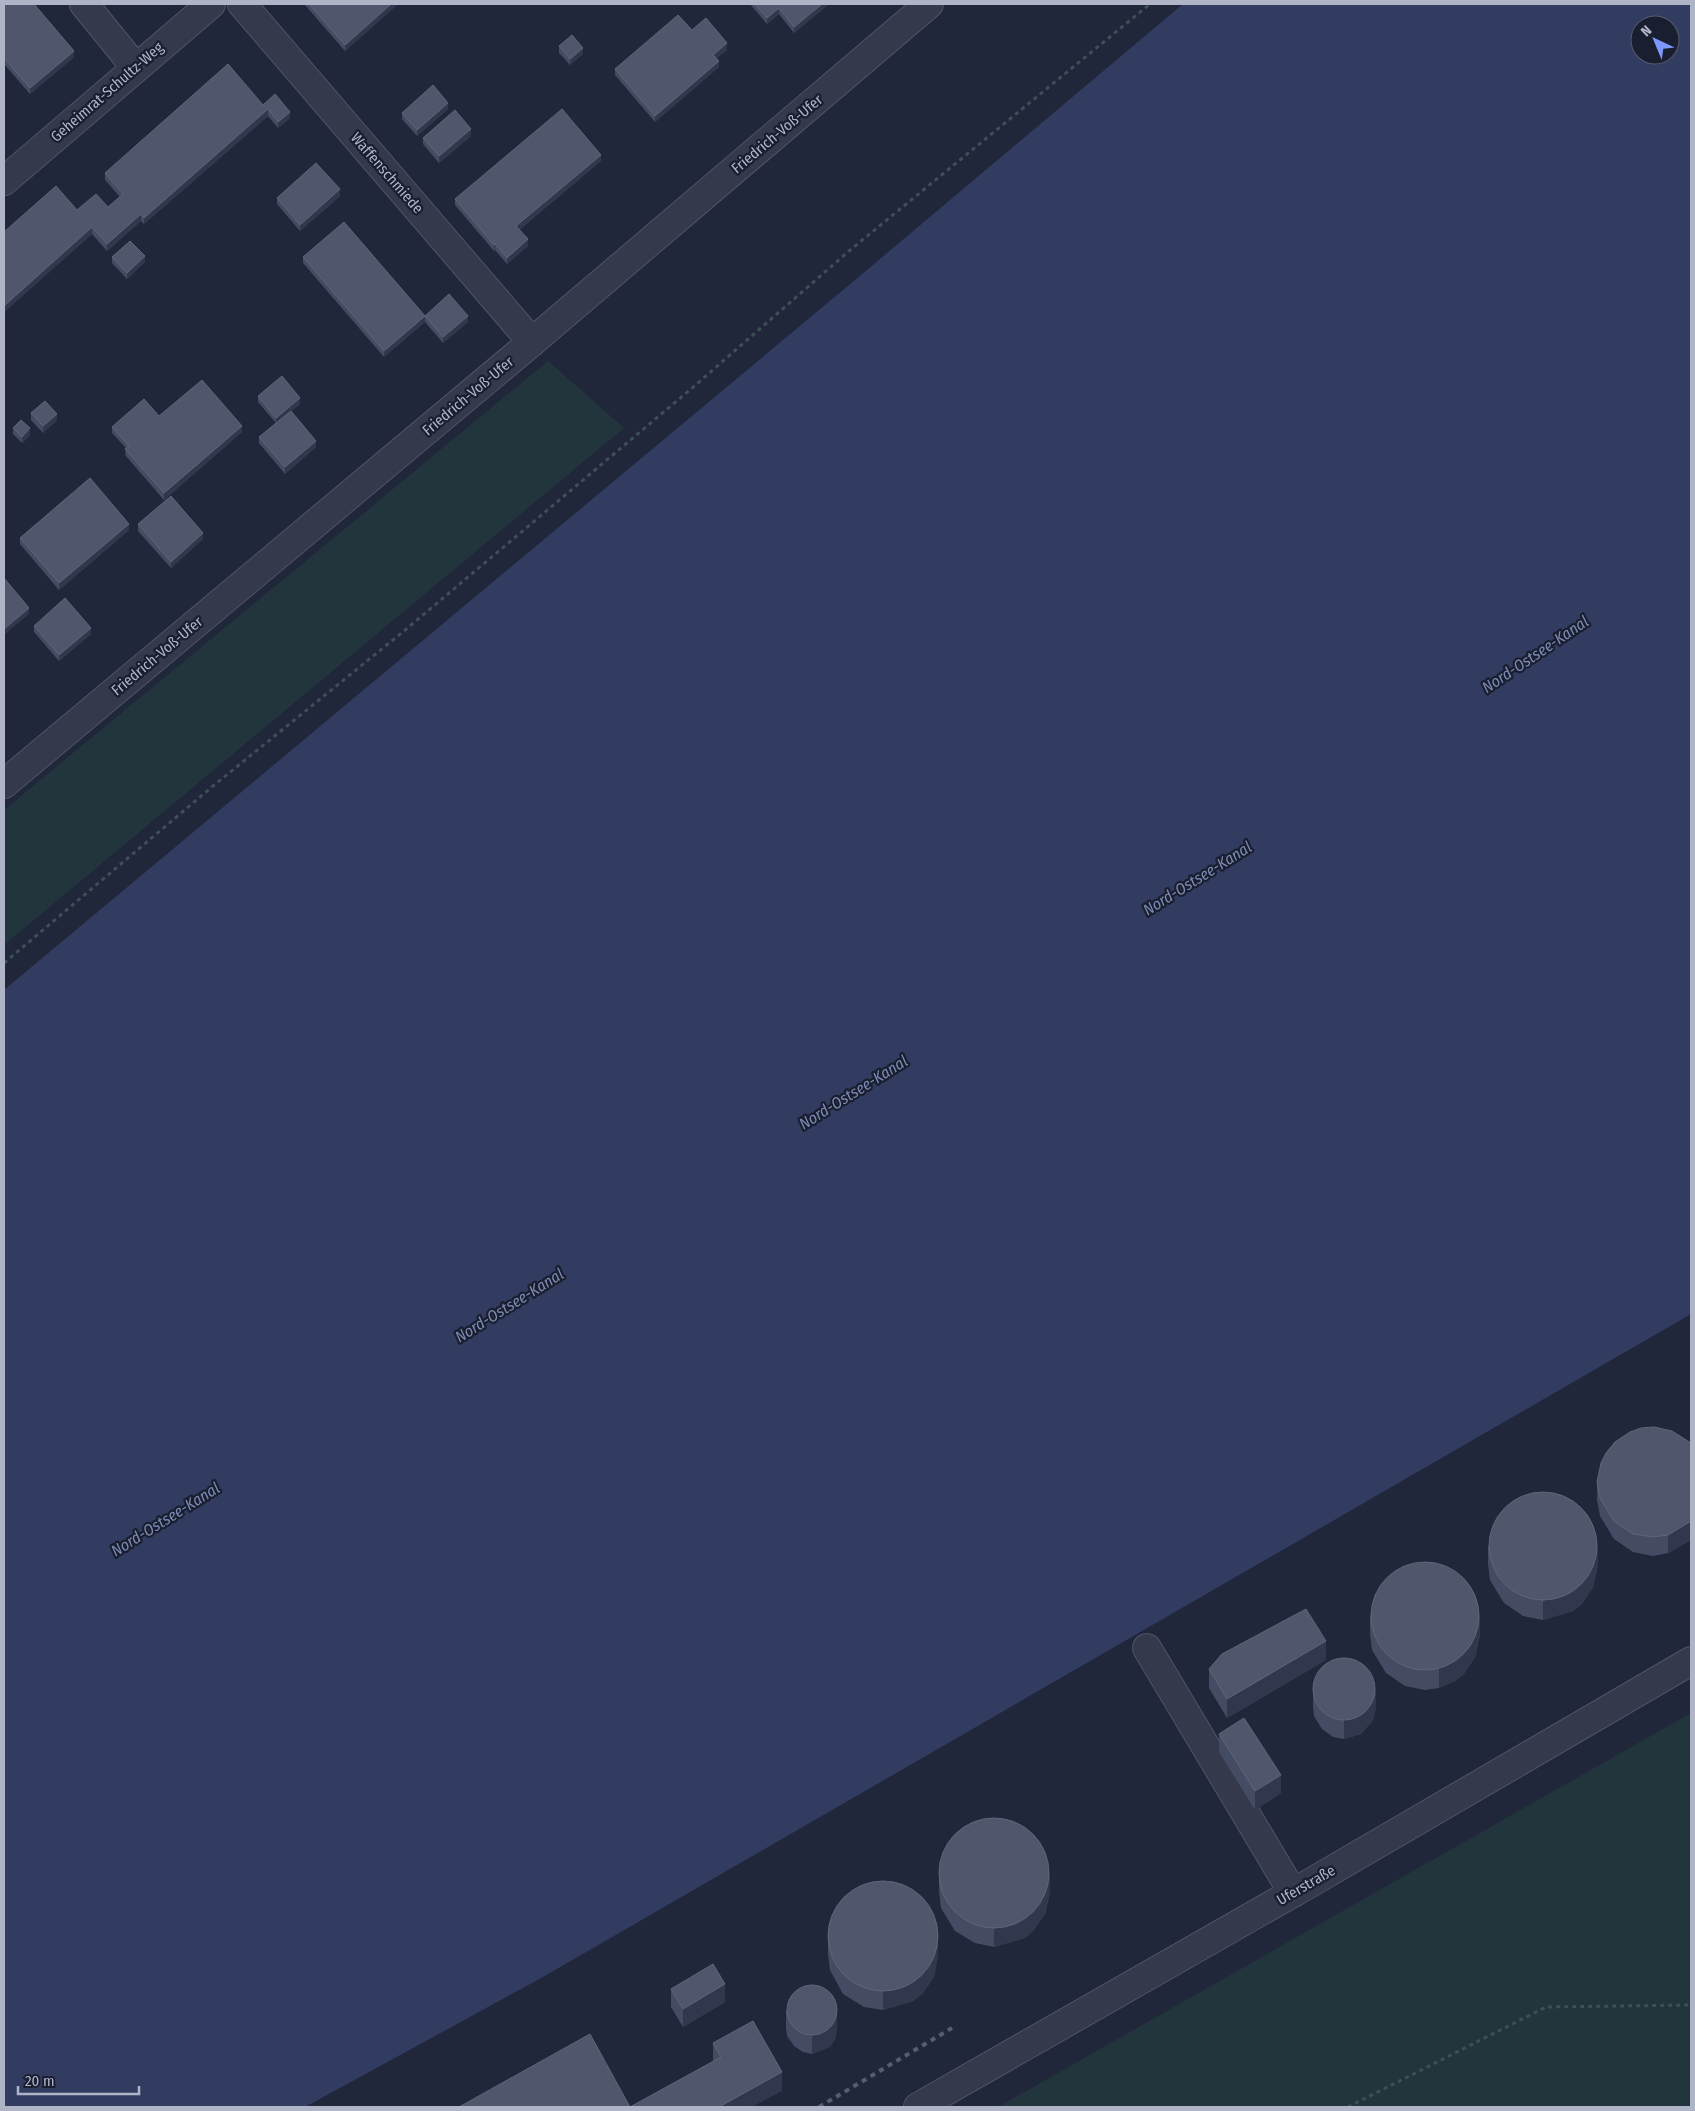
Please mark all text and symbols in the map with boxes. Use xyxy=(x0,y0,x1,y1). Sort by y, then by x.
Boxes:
north arrow xyxy=(1630,15,1680,65)
text: N xyxy=(1637,22,1655,40)
street label: Geheimrat-Schultz-Weg xyxy=(47,38,167,146)
street label: Friedrich-Voß-Ufer xyxy=(728,90,827,177)
street label: Waffenschmiede xyxy=(347,129,427,217)
street label: Friedrich-Voß-Ufer xyxy=(419,352,518,439)
street label: Friedrich-Voß-Ufer xyxy=(108,612,207,699)
water label: Nord-Ostsee-Kanal xyxy=(1478,612,1592,697)
water label: Nord-Ostsee-Kanal xyxy=(1139,837,1255,919)
water label: Nord-Ostsee-Kanal xyxy=(795,1051,911,1133)
water label: Nord-Ostsee-Kanal xyxy=(451,1264,567,1346)
water label: Nord-Ostsee-Kanal xyxy=(107,1478,223,1560)
street label: Uferstraße xyxy=(1274,1861,1338,1909)
scale bar xyxy=(18,2064,139,2096)
text: 20 m xyxy=(25,2072,55,2090)

